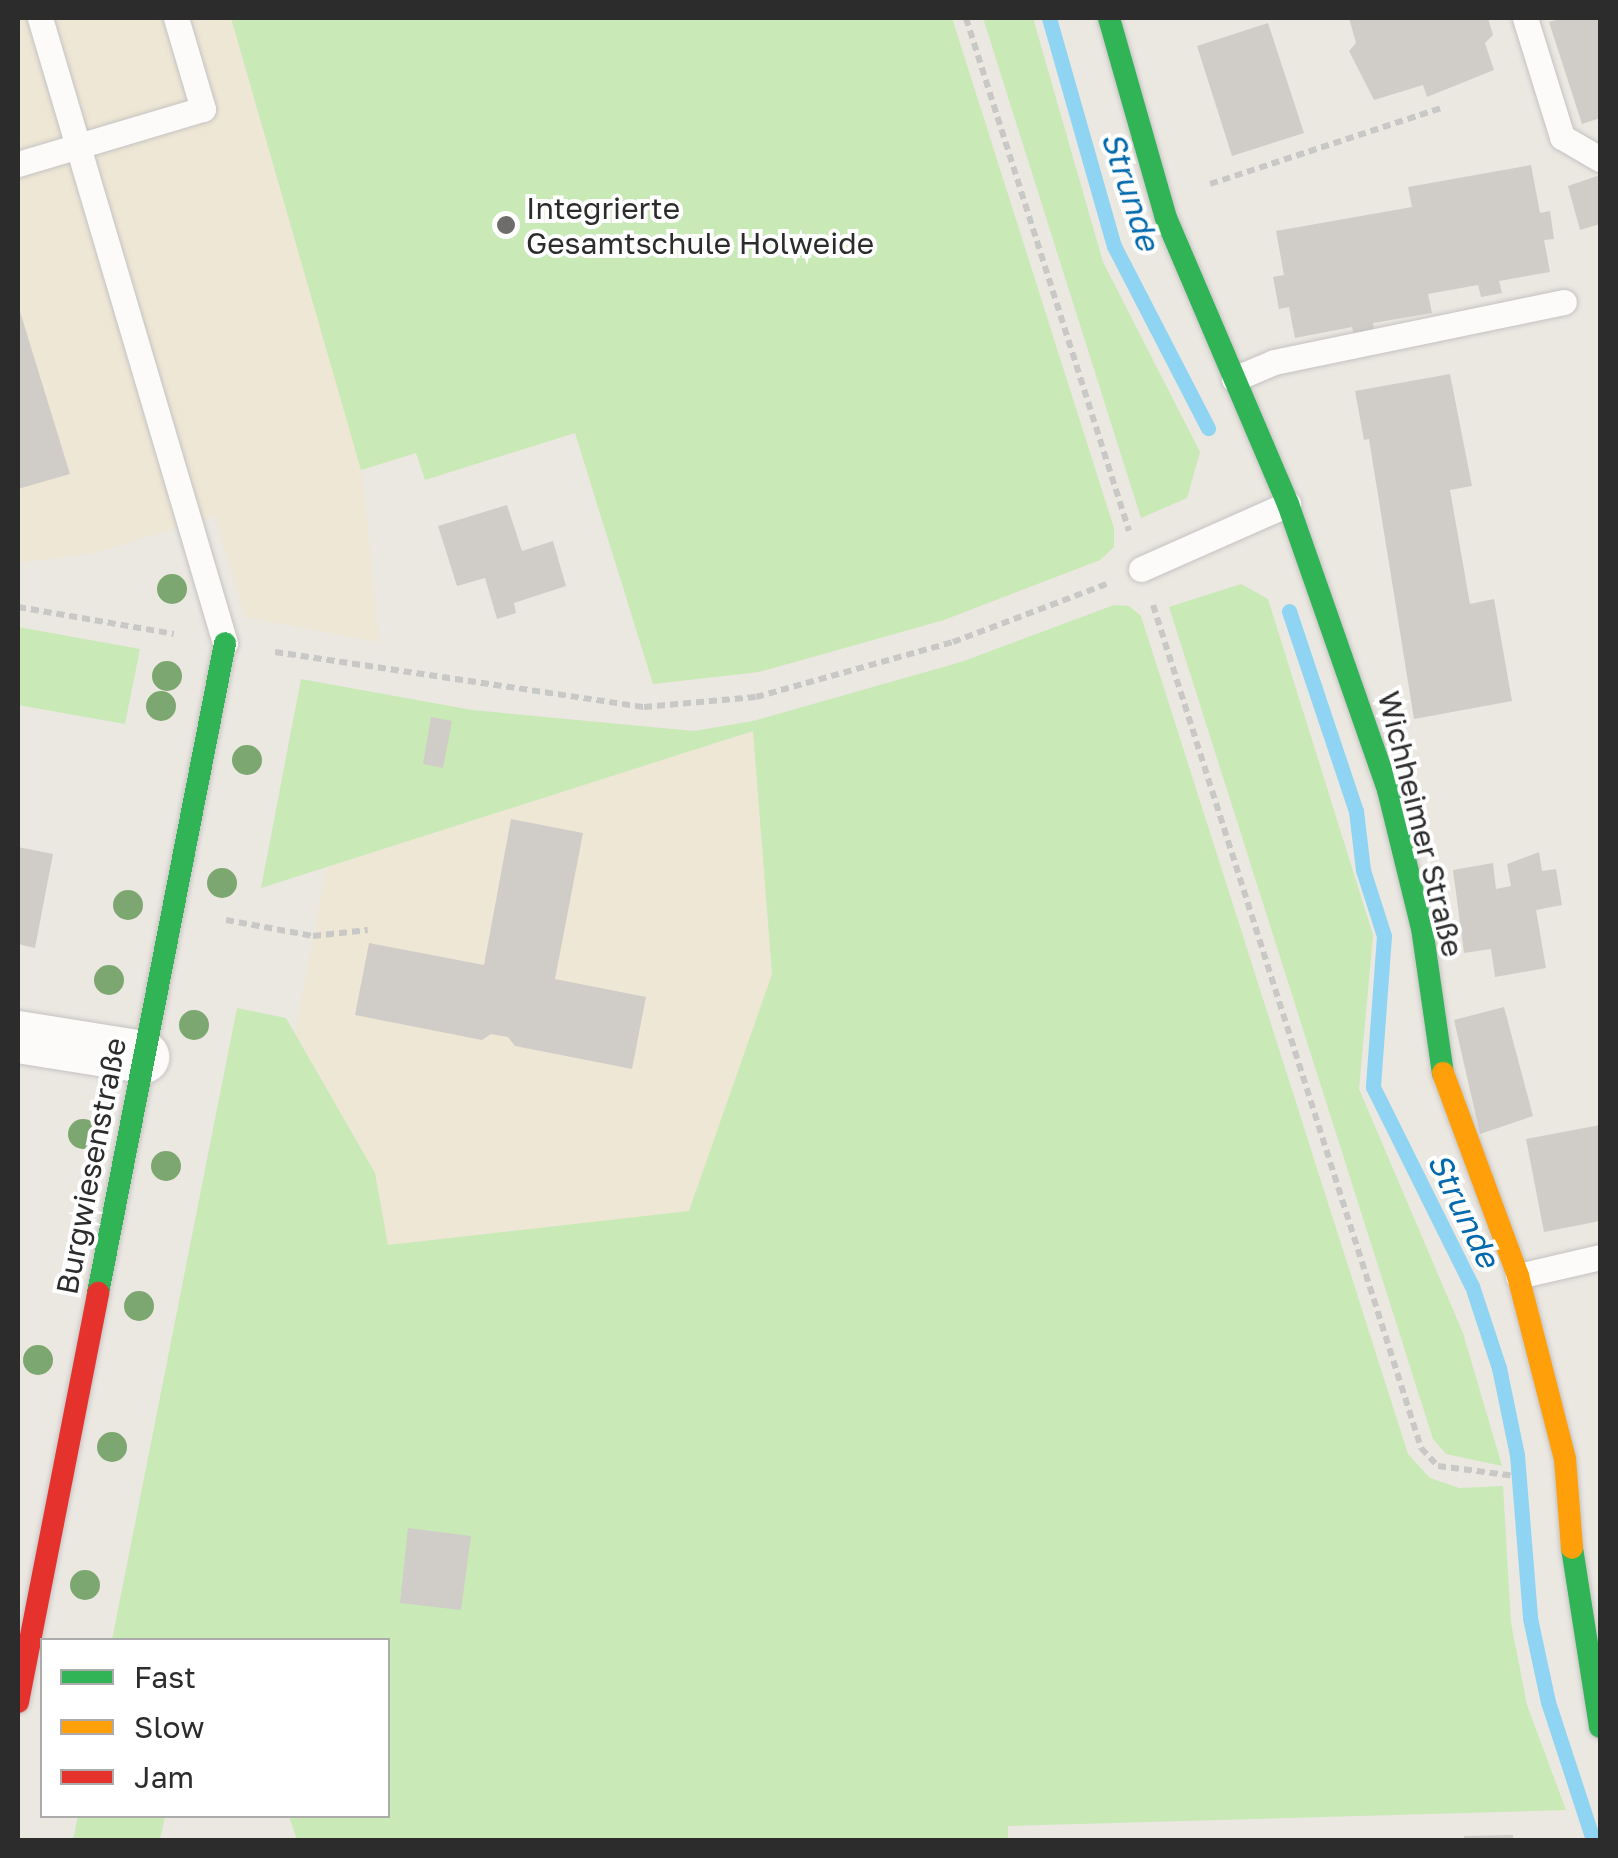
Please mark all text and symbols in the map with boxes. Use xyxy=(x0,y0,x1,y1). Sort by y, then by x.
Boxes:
water label: Strunde xyxy=(1094,127,1168,255)
place label: Integrierte Gesamtschule Holweide xyxy=(526,190,874,260)
marker: Integrierte Gesamtschule Holweide xyxy=(495,214,517,236)
street label: Wichheimer Straße xyxy=(1371,687,1471,961)
street label: Burgwiesenstraße xyxy=(48,1035,134,1297)
water label: Strunde xyxy=(1420,1147,1508,1273)
legend xyxy=(40,1638,390,1818)
text: Fast xyxy=(134,1659,196,1695)
text: Slow xyxy=(134,1709,205,1745)
text: Jam xyxy=(134,1759,194,1795)

